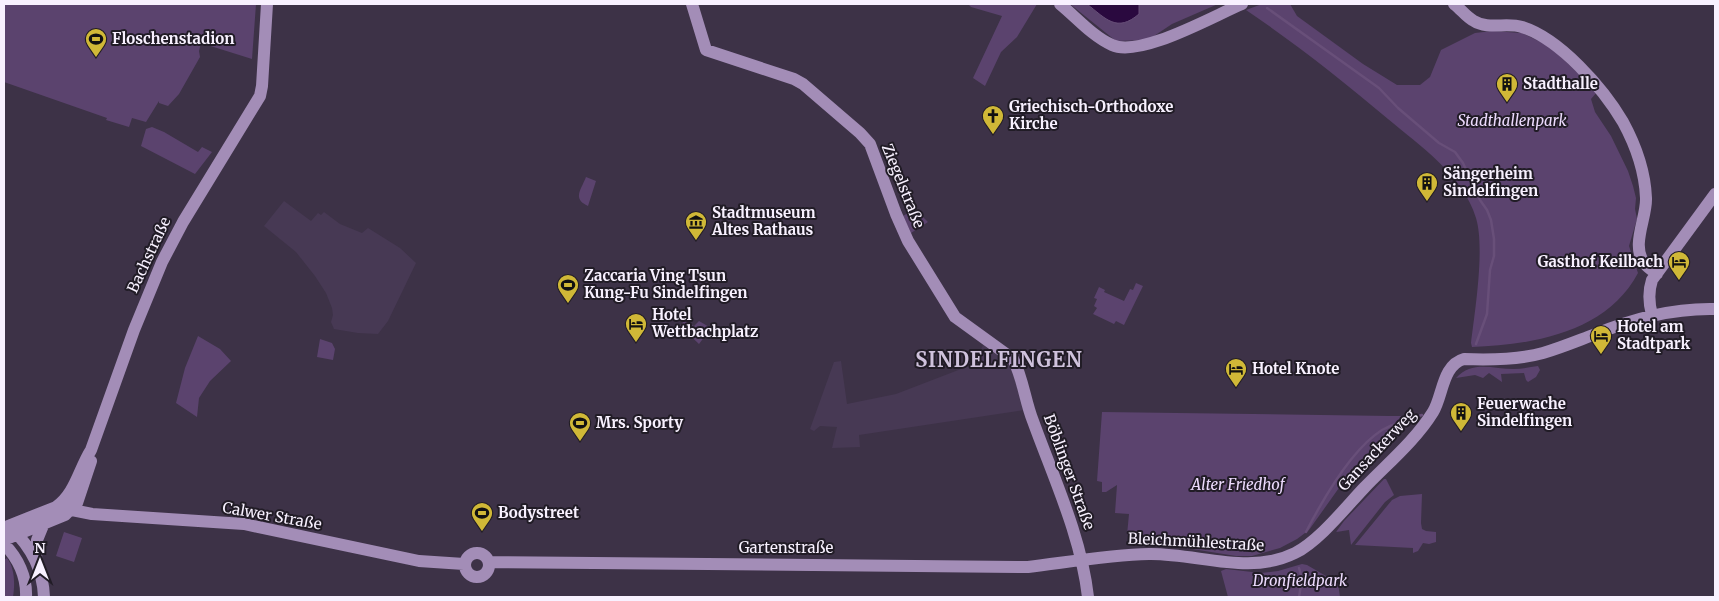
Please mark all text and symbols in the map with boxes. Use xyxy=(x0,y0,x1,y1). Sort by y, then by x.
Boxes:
sports icon: Floschenstadion xyxy=(84,27,108,58)
place label: Floschenstadion xyxy=(112,29,234,48)
building icon: Stadthalle xyxy=(1495,72,1519,103)
place label: Stadthalle xyxy=(1523,74,1598,93)
place label: Griechisch-Orthodoxe Kirche xyxy=(1009,97,1173,133)
church icon: Griechisch-Orthodoxe Kirche xyxy=(981,104,1005,135)
park label: Stadthallenpark xyxy=(1457,111,1567,130)
street label: Ziegelstraße xyxy=(878,141,929,231)
place label: Sängerheim Sindelfingen xyxy=(1443,164,1538,200)
building icon: Sängerheim Sindelfingen xyxy=(1415,171,1439,202)
place label: Stadtmuseum Altes Rathaus xyxy=(711,203,816,239)
museum icon: Stadtmuseum Altes Rathaus xyxy=(684,210,708,241)
street label: Bachstraße xyxy=(123,214,174,296)
hotel icon: Gasthof Keilbach xyxy=(1667,250,1691,281)
place label: Gasthof Keilbach xyxy=(1538,252,1663,271)
place label: Zaccaria Ving Tsun Kung-Fu Sindelfingen xyxy=(584,266,748,302)
sports icon: Zaccaria Ving Tsun Kung-Fu Sindelfingen xyxy=(556,273,580,304)
place label: Hotel Wettbachplatz xyxy=(651,305,758,341)
hotel icon: Hotel Wettbachplatz xyxy=(624,312,648,343)
place label: Hotel am Stadtpark xyxy=(1617,317,1690,353)
hotel icon: Hotel am Stadtpark xyxy=(1589,324,1613,355)
district label: SINDELFINGEN xyxy=(915,347,1083,372)
hotel icon: Hotel Knote xyxy=(1224,357,1248,388)
place label: Hotel Knote xyxy=(1252,359,1339,378)
place label: Feuerwache Sindelfingen xyxy=(1477,394,1572,430)
building icon: Feuerwache Sindelfingen xyxy=(1449,401,1473,432)
street label: Gansackerweg xyxy=(1334,405,1420,495)
sports icon: Mrs. Sporty xyxy=(568,411,592,442)
street label: Böblinger Straße xyxy=(1040,411,1099,532)
place label: Mrs. Sporty xyxy=(596,413,683,432)
park label: Alter Friedhof xyxy=(1190,475,1287,494)
street label: Calwer Straße xyxy=(221,497,323,534)
sports icon: Bodystreet xyxy=(470,501,494,532)
place label: Bodystreet xyxy=(498,503,579,522)
street label: Bleichmühlestraße xyxy=(1127,528,1265,555)
north arrow xyxy=(15,536,65,586)
street label: Gartenstraße xyxy=(739,538,834,557)
text: N xyxy=(34,539,46,557)
park label: Dronfieldpark xyxy=(1252,571,1348,590)

